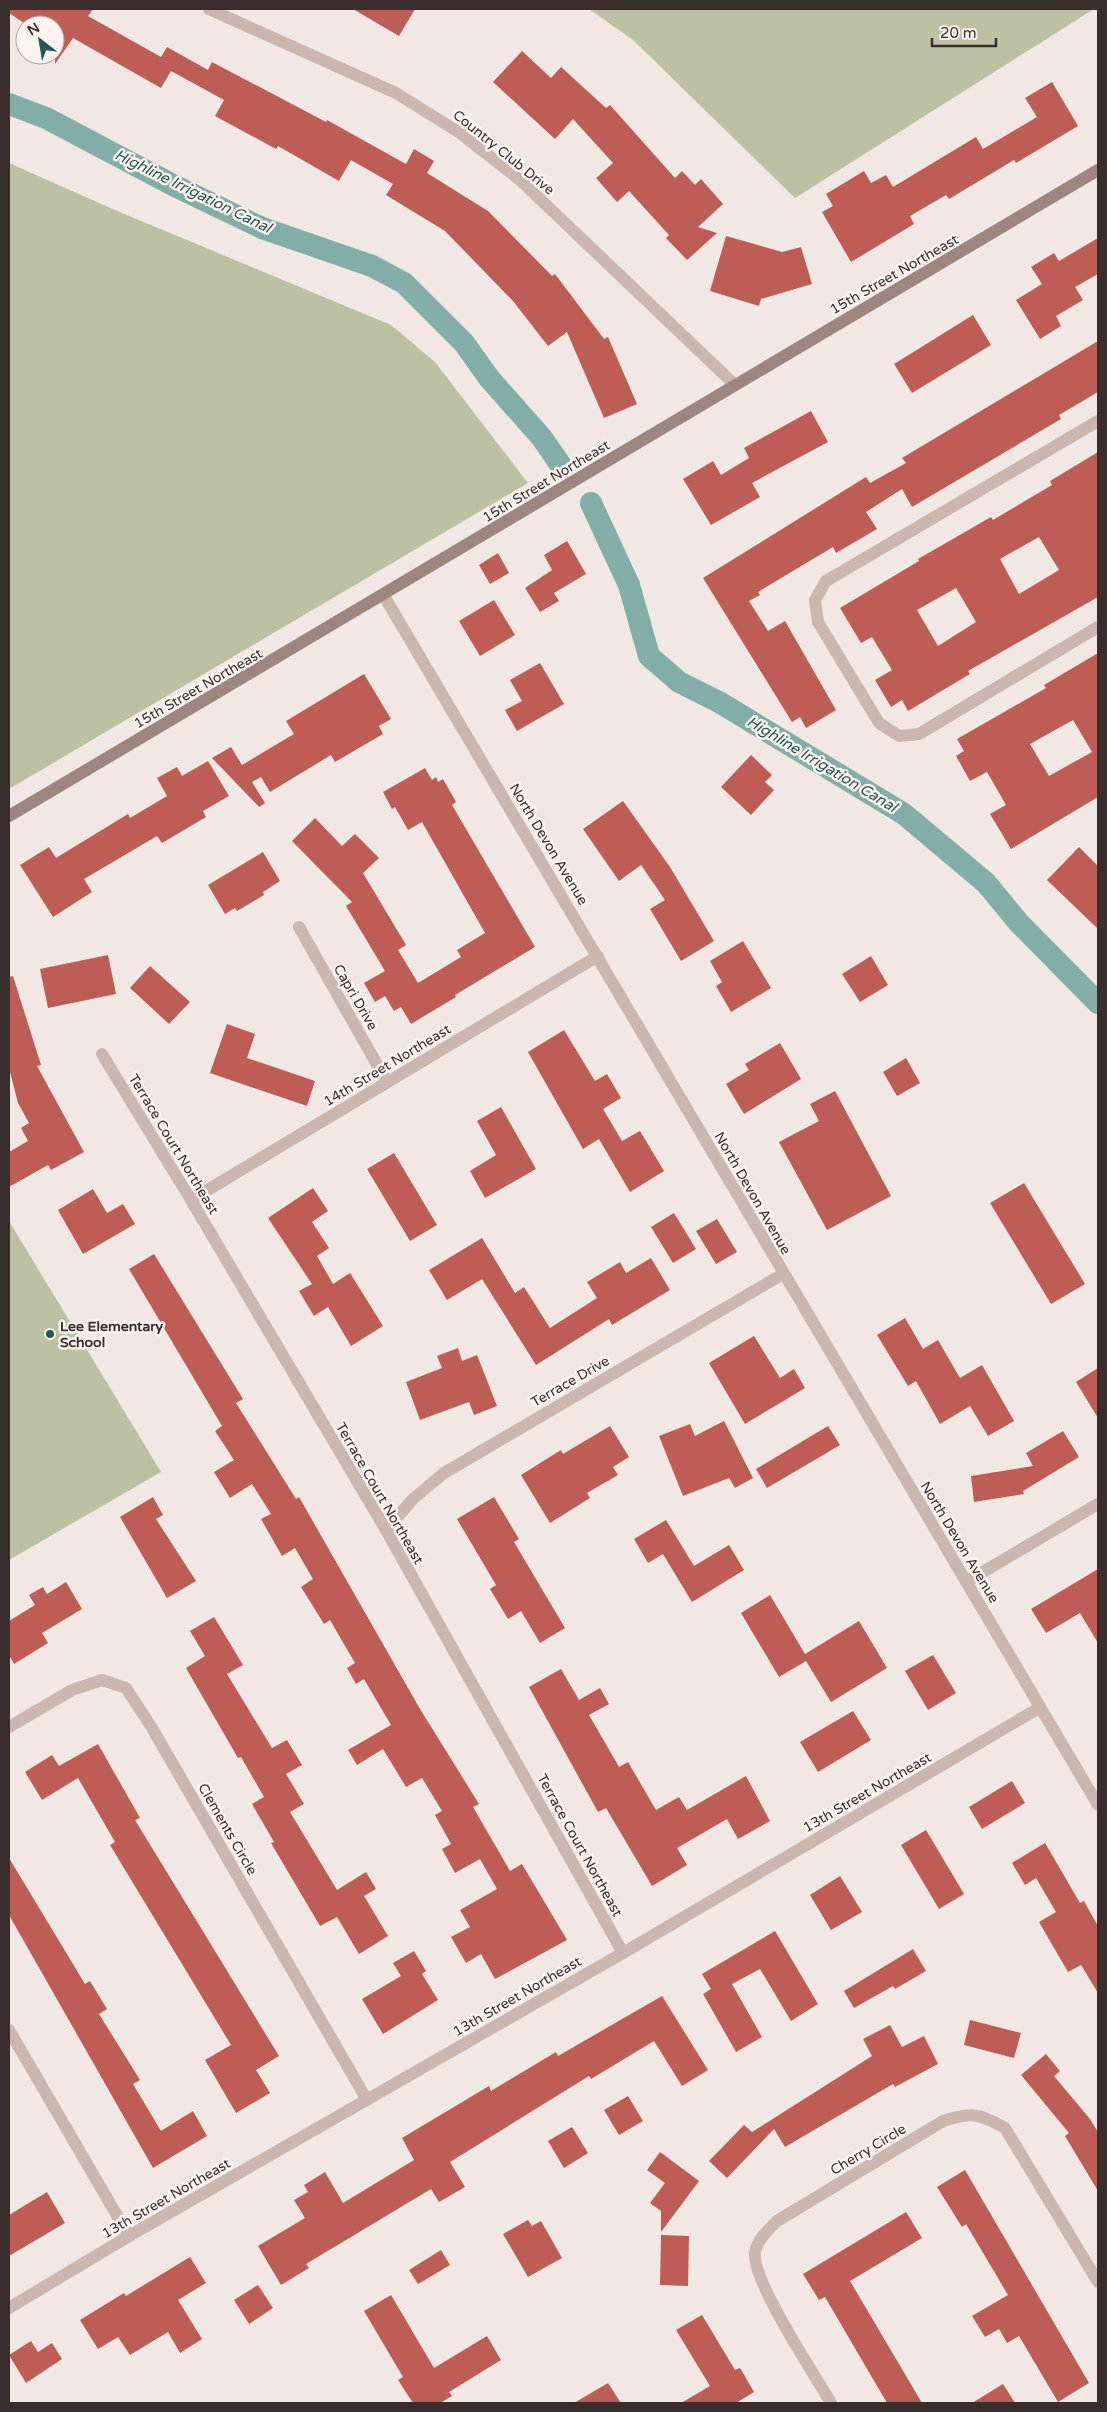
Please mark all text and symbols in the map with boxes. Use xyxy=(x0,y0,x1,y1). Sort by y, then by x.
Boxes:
north arrow xyxy=(15,15,65,65)
scale bar xyxy=(932,15,996,47)
text: N xyxy=(24,19,43,39)
text: 20 m xyxy=(940,24,977,42)
street label: Country Club Drive xyxy=(450,106,558,199)
water label: Highline Irrigation Canal xyxy=(112,145,276,238)
street label: 15th Street Northeast xyxy=(827,230,962,318)
street label: 15th Street Northeast xyxy=(480,436,613,526)
street label: 15th Street Northeast xyxy=(131,644,266,732)
water label: Highline Irrigation Canal xyxy=(744,712,902,817)
street label: North Devon Avenue xyxy=(506,780,592,908)
street label: Capri Drive xyxy=(330,961,381,1033)
street label: 14th Street Northeast xyxy=(321,1020,454,1110)
street label: Terrace Court Northeast xyxy=(125,1071,223,1218)
street label: North Devon Avenue xyxy=(711,1129,795,1258)
place label: Lee Elementary School xyxy=(60,1318,164,1351)
marker: Lee Elementary School xyxy=(44,1328,56,1340)
street label: Terrace Drive xyxy=(528,1352,612,1411)
street label: Terrace Court Northeast xyxy=(332,1419,427,1568)
street label: North Devon Avenue xyxy=(917,1478,1003,1606)
street label: 13th Street Northeast xyxy=(800,1748,935,1836)
street label: Terrace Court Northeast xyxy=(533,1771,626,1920)
street label: Clements Circle xyxy=(194,1780,261,1878)
street label: 13th Street Northeast xyxy=(450,1952,585,2040)
street label: Cherry Circle xyxy=(827,2120,909,2179)
street label: 13th Street Northeast xyxy=(99,2154,234,2242)

